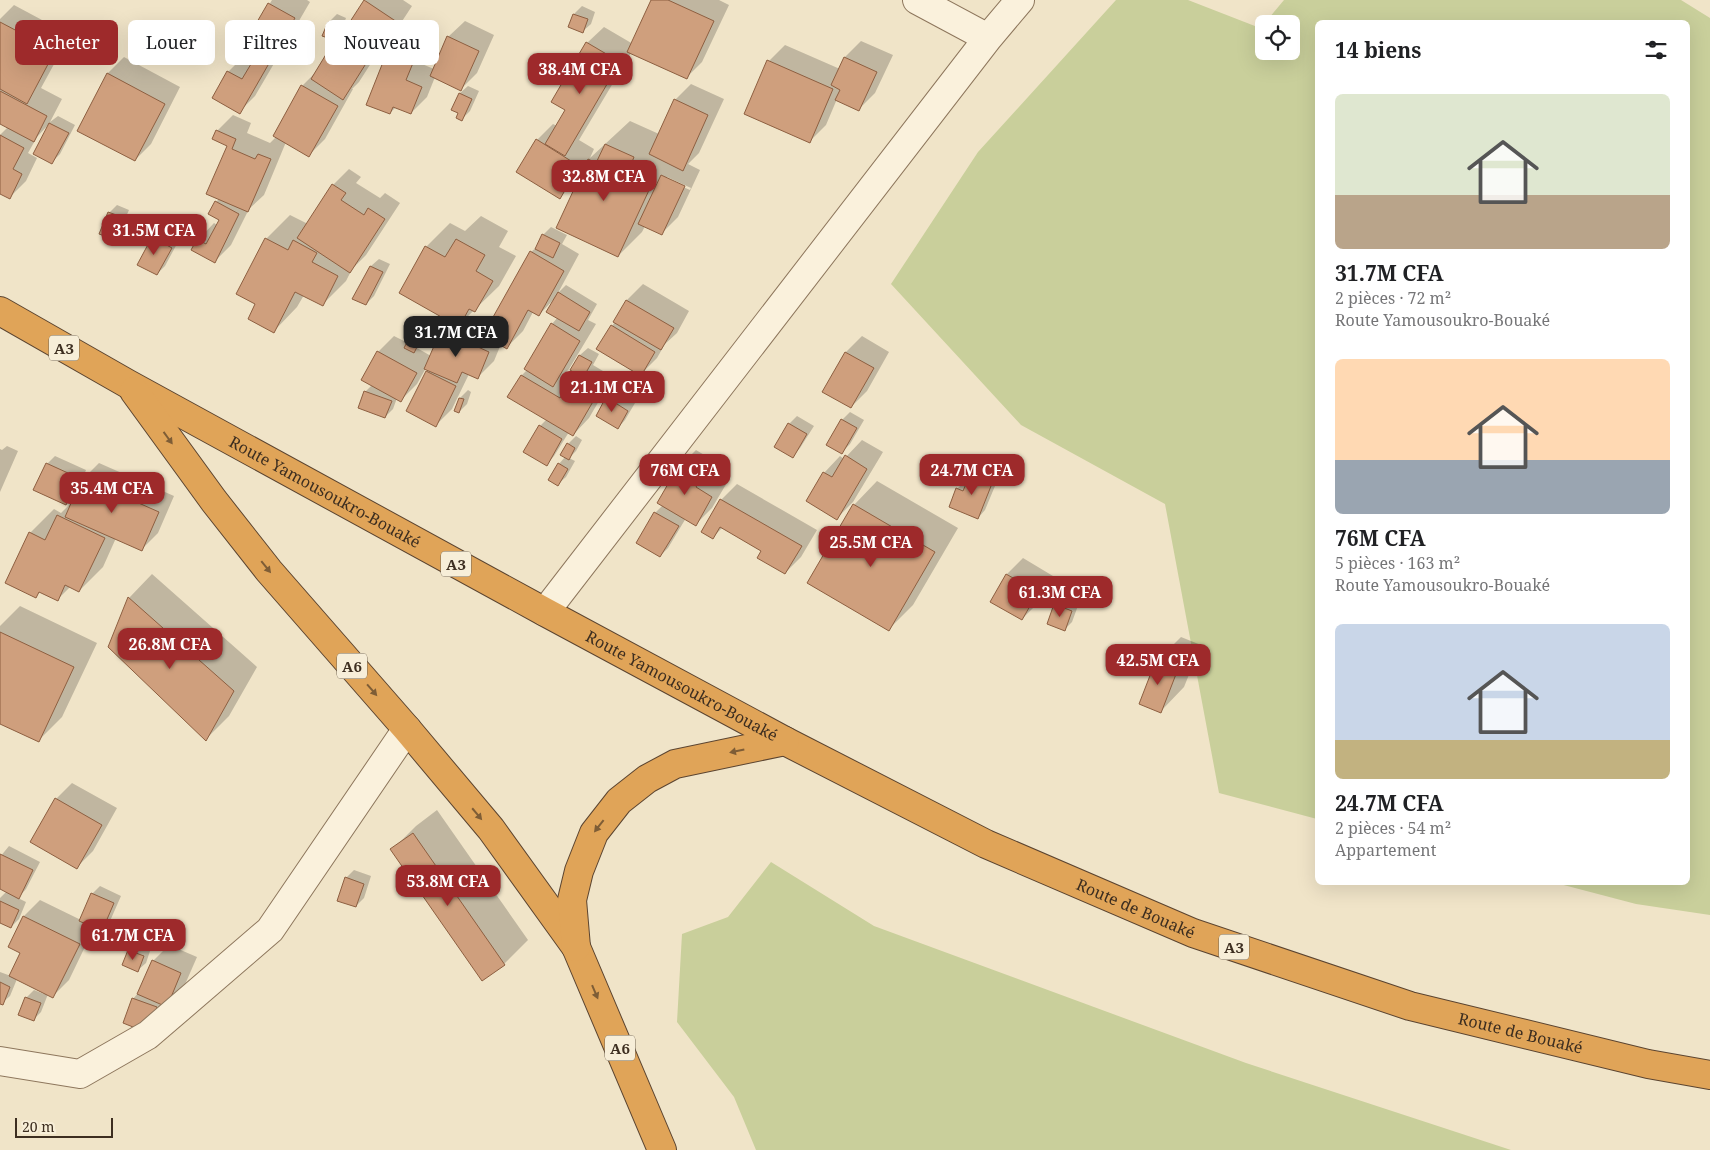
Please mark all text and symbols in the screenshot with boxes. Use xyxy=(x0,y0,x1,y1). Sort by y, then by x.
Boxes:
map controls xyxy=(1255,15,1300,60)
button: locate xyxy=(1255,15,1300,60)
chip: Acheter xyxy=(15,20,118,65)
chip: Louer xyxy=(128,20,215,65)
chip: Filtres xyxy=(225,20,315,65)
chip: Nouveau xyxy=(325,20,439,65)
text: 14 biens xyxy=(1335,36,1421,64)
icon: filters xyxy=(1642,36,1670,64)
pin: 38.4M CFA xyxy=(523,52,637,95)
text: 38.4M CFA xyxy=(539,58,621,80)
icon: home xyxy=(1458,127,1548,217)
pin: 32.8M CFA xyxy=(547,160,661,202)
text: 32.8M CFA xyxy=(563,165,645,187)
pin: 31.5M CFA xyxy=(97,214,211,256)
text: 31.5M CFA xyxy=(113,219,195,241)
text: 31.7M CFA xyxy=(1335,259,1444,287)
text: 2 pièces · 72 m² xyxy=(1335,287,1451,309)
text: Route Yamousoukro-Bouaké xyxy=(1335,309,1550,331)
pin: 31.7M CFA xyxy=(399,316,513,358)
text: 31.7M CFA xyxy=(415,321,497,343)
road number: A3 xyxy=(49,336,79,360)
pin: 21.1M CFA xyxy=(555,370,669,413)
text: 21.1M CFA xyxy=(571,376,653,398)
icon: home xyxy=(1458,392,1548,482)
one-way arrow xyxy=(162,431,173,444)
street label: Route Yamousoukro-Bouaké xyxy=(225,431,425,553)
pin: 76M CFA xyxy=(639,454,731,496)
pin: 24.7M CFA xyxy=(915,454,1029,496)
text: 76M CFA xyxy=(650,459,720,481)
text: 24.7M CFA xyxy=(931,459,1013,481)
pin: 35.4M CFA xyxy=(55,472,169,514)
text: 35.4M CFA xyxy=(71,477,153,499)
text: 76M CFA xyxy=(1335,524,1426,552)
pin: 25.5M CFA xyxy=(814,526,928,568)
text: 25.5M CFA xyxy=(830,531,912,553)
road number: A3 xyxy=(441,552,471,576)
text: 5 pièces · 163 m² xyxy=(1335,552,1460,574)
one-way arrow xyxy=(260,560,271,573)
text: Route Yamousoukro-Bouaké xyxy=(1335,574,1550,596)
pin: 61.3M CFA xyxy=(1003,576,1117,618)
text: 61.3M CFA xyxy=(1019,581,1101,603)
street label: Route Yamousoukro-Bouaké xyxy=(582,625,782,746)
pin: 26.8M CFA xyxy=(113,628,227,670)
text: 26.8M CFA xyxy=(129,633,211,655)
pin: 42.5M CFA xyxy=(1101,644,1215,686)
text: 42.5M CFA xyxy=(1117,649,1199,671)
road number: A6 xyxy=(337,654,367,678)
icon: home xyxy=(1458,657,1548,747)
one-way arrow xyxy=(367,683,378,696)
one-way arrow xyxy=(730,747,745,755)
text: 24.7M CFA xyxy=(1335,789,1444,817)
one-way arrow xyxy=(472,807,483,820)
text: 2 pièces · 54 m² xyxy=(1335,817,1451,839)
one-way arrow xyxy=(594,819,605,832)
text: Appartement xyxy=(1335,839,1436,861)
pin: 53.8M CFA xyxy=(391,864,505,907)
text: 53.8M CFA xyxy=(407,870,489,892)
street label: Route de Bouaké xyxy=(1073,873,1199,944)
pin: 61.7M CFA xyxy=(76,918,190,961)
text: 61.7M CFA xyxy=(92,924,174,946)
road number: A3 xyxy=(1219,934,1249,960)
one-way arrow xyxy=(592,985,600,999)
street label: Route de Bouaké xyxy=(1456,1007,1585,1059)
road number: A6 xyxy=(605,1036,635,1060)
scale bar xyxy=(15,1115,112,1138)
text: 20 m xyxy=(22,1117,55,1136)

